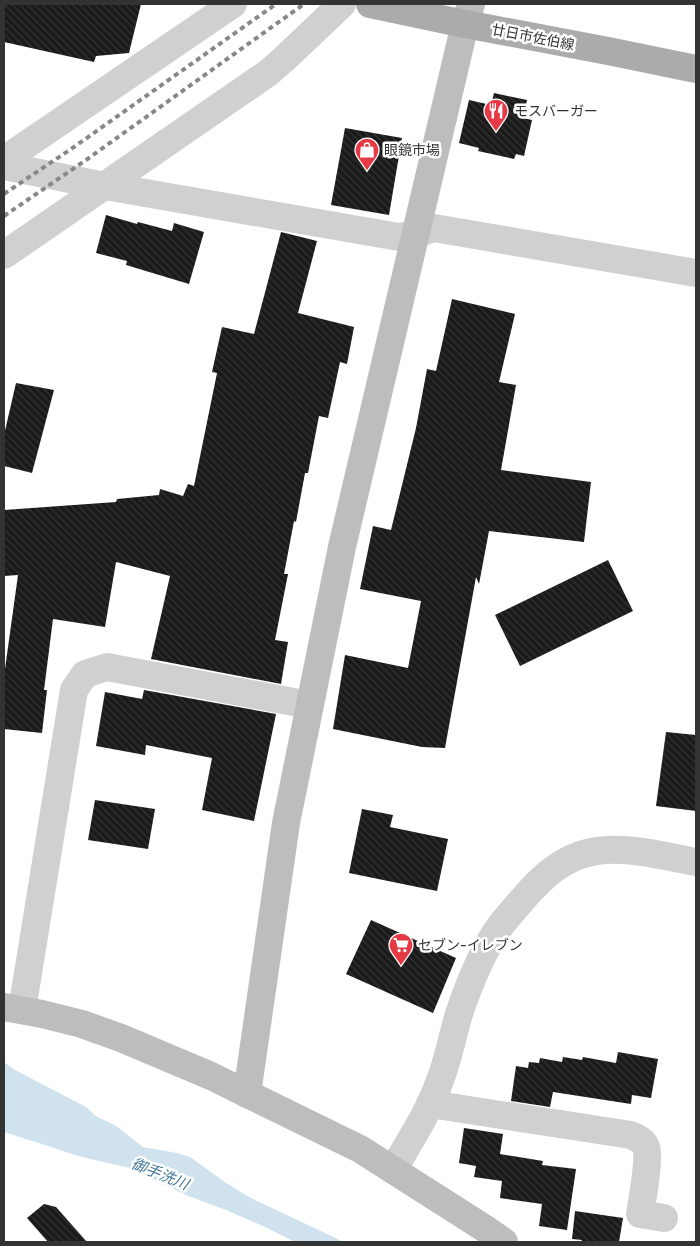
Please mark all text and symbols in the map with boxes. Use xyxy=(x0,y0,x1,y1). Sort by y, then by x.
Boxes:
street label: 廿日市佐伯線 xyxy=(490,21,576,54)
restaurant icon: モスバーガー xyxy=(483,98,509,132)
place label: モスバーガー xyxy=(514,103,598,120)
shop icon: 眼鏡市場 xyxy=(354,137,380,171)
place label: 眼鏡市場 xyxy=(384,142,440,159)
supermarket icon: セブン-イレブン xyxy=(388,932,414,966)
place label: セブン-イレブン xyxy=(418,937,523,954)
water label: 御手洗川 xyxy=(129,1154,193,1194)

